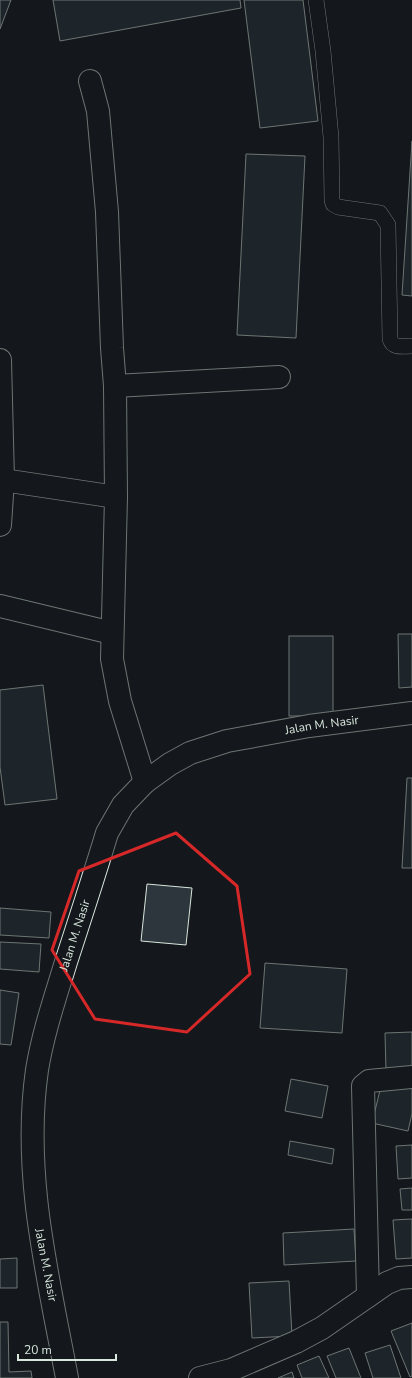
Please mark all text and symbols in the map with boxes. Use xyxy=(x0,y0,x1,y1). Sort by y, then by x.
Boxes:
street label: Jalan M. Nasir xyxy=(283,712,360,738)
street label: Jalan M. Nasir xyxy=(55,897,94,974)
street label: Jalan M. Nasir xyxy=(31,1226,61,1304)
scale bar xyxy=(18,1336,116,1362)
text: 20 m xyxy=(24,1342,52,1358)

